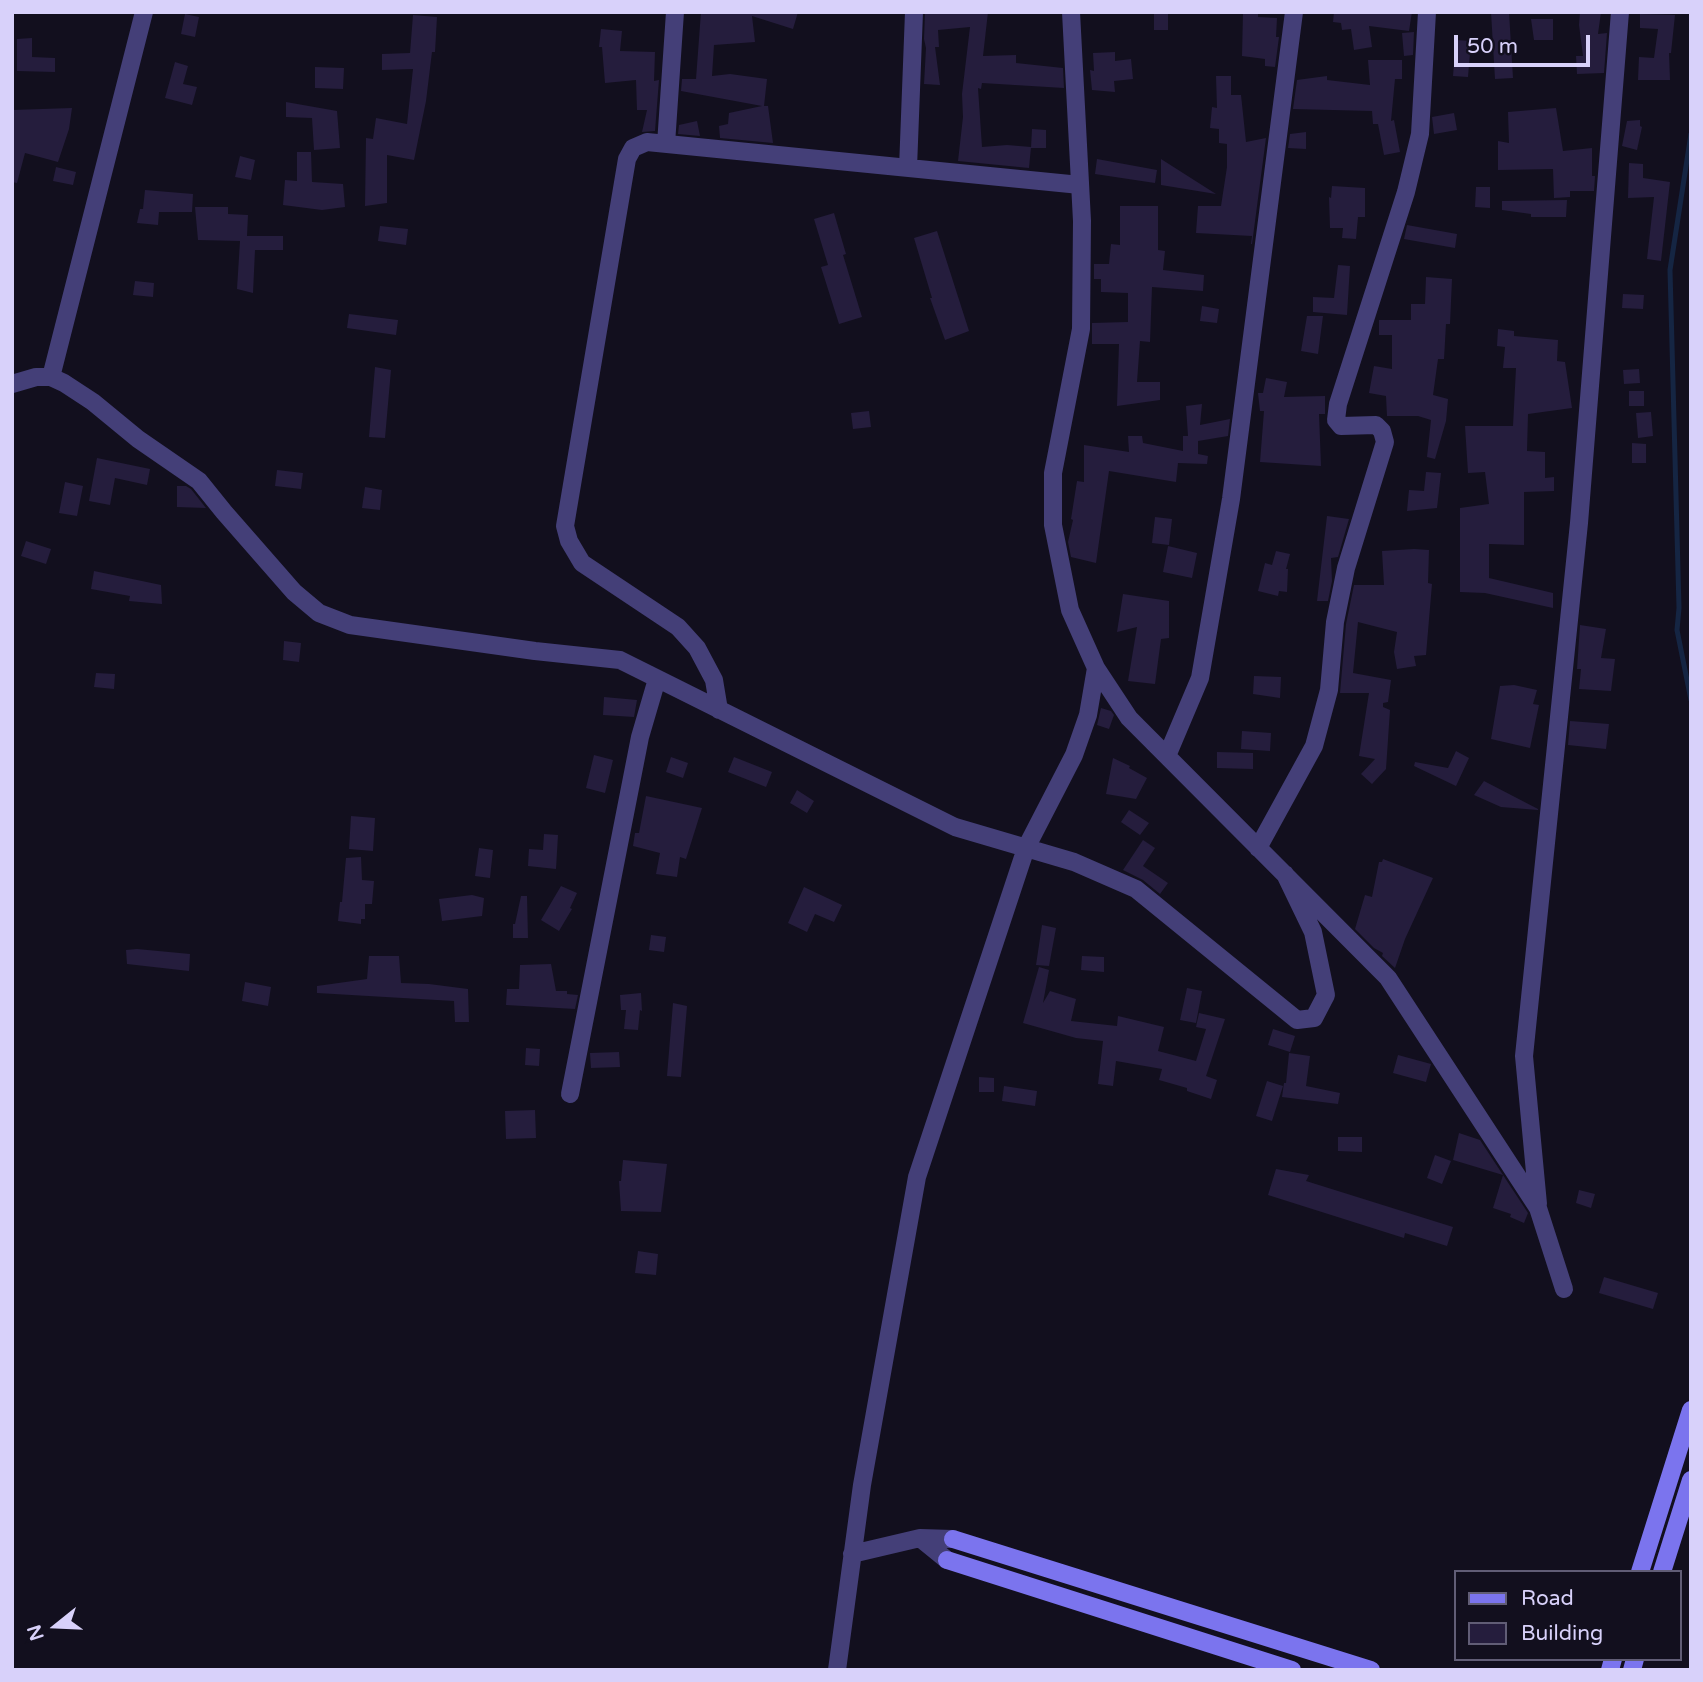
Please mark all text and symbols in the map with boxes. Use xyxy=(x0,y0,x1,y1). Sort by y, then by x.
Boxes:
scale bar xyxy=(1458,21,1594,65)
text: 50 m xyxy=(1467,34,1518,59)
legend xyxy=(1454,1570,1682,1661)
text: Road xyxy=(1521,1586,1574,1611)
north arrow xyxy=(21,1591,91,1661)
text: Building xyxy=(1521,1621,1603,1646)
text: N xyxy=(23,1622,49,1643)

